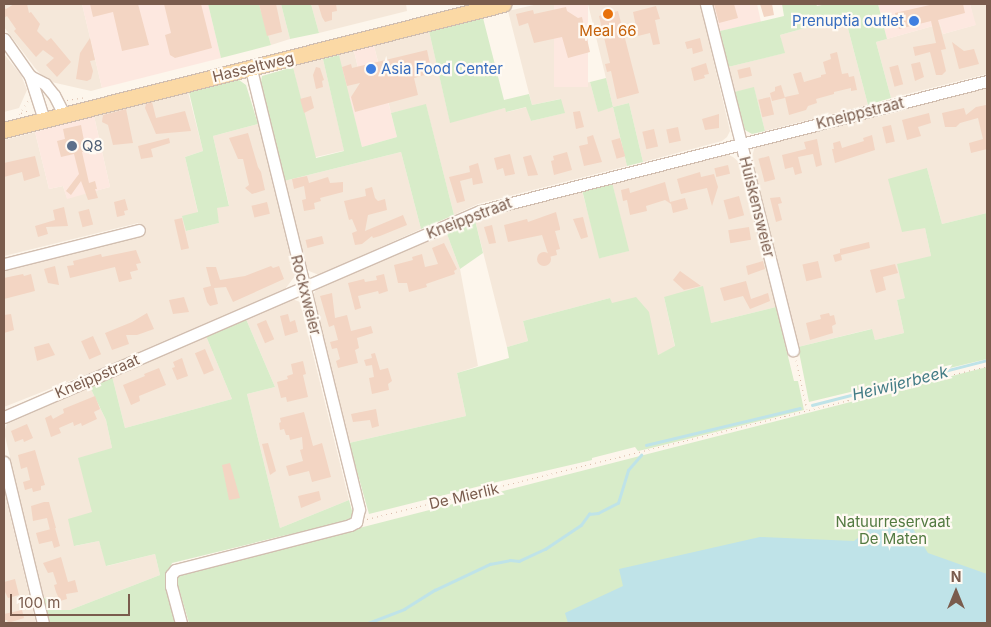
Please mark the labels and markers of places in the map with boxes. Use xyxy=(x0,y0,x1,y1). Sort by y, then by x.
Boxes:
marker: Meal 66 xyxy=(602,8,614,20)
place label: Prenuptia outlet xyxy=(792,12,904,30)
marker: Prenuptia outlet xyxy=(908,15,920,27)
place label: Meal 66 xyxy=(579,22,637,40)
place label: Asia Food Center xyxy=(381,60,503,78)
marker: Asia Food Center xyxy=(365,63,377,75)
place label: Q8 xyxy=(82,137,103,155)
marker: Q8 xyxy=(66,140,78,152)

